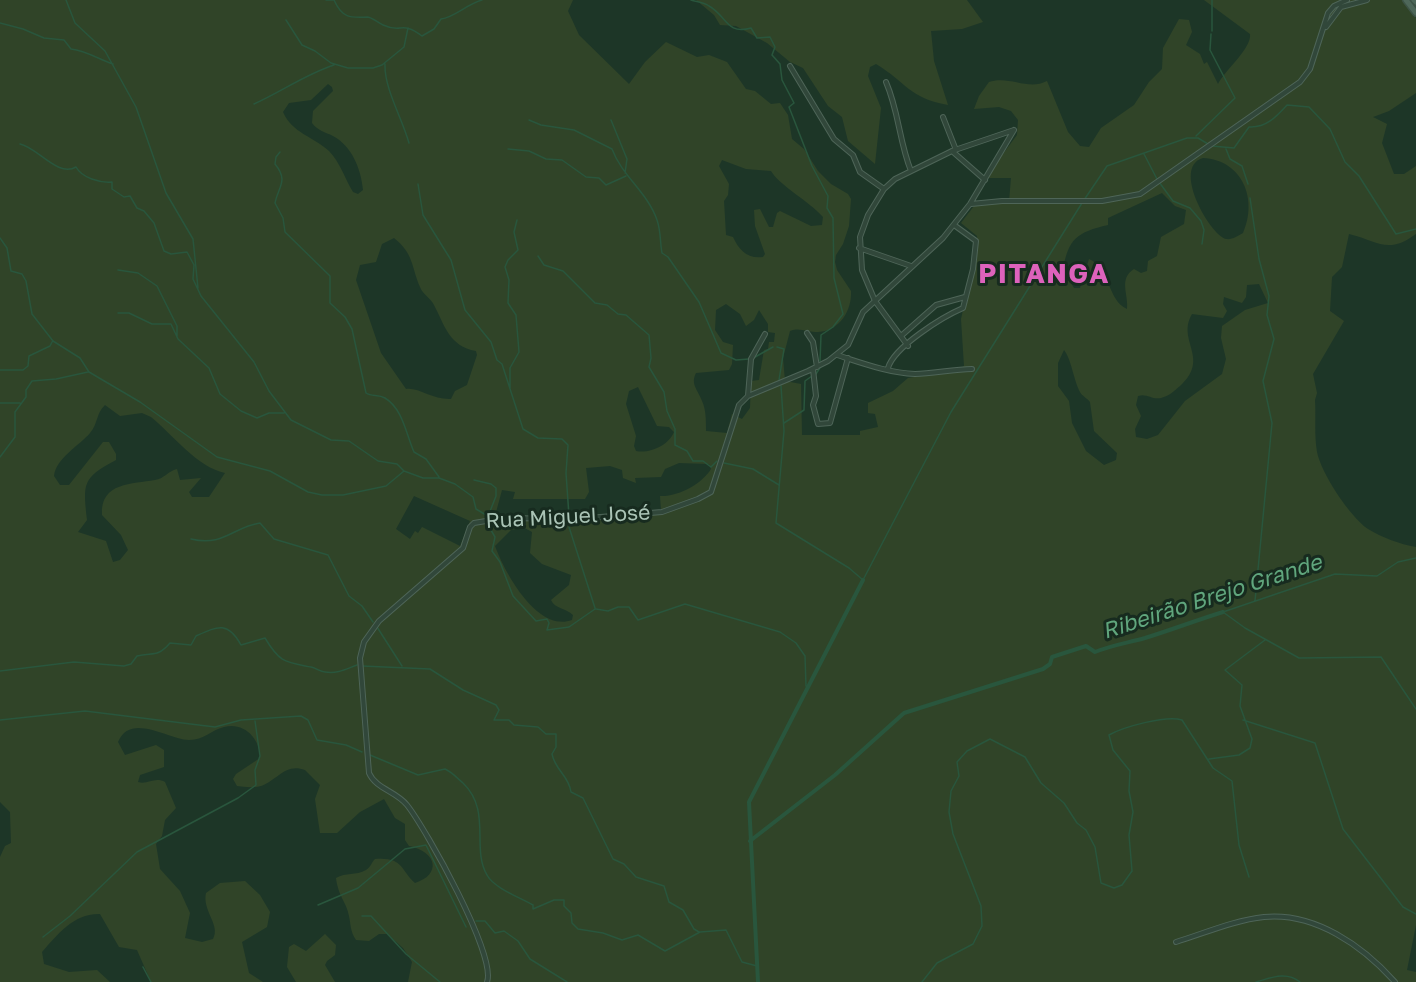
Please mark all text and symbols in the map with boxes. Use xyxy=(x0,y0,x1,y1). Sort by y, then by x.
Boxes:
district label: PITANGA xyxy=(978,258,1110,290)
street label: Rua Miguel José xyxy=(485,500,651,534)
water label: Ribeirão Brejo Grande xyxy=(1099,549,1325,645)

